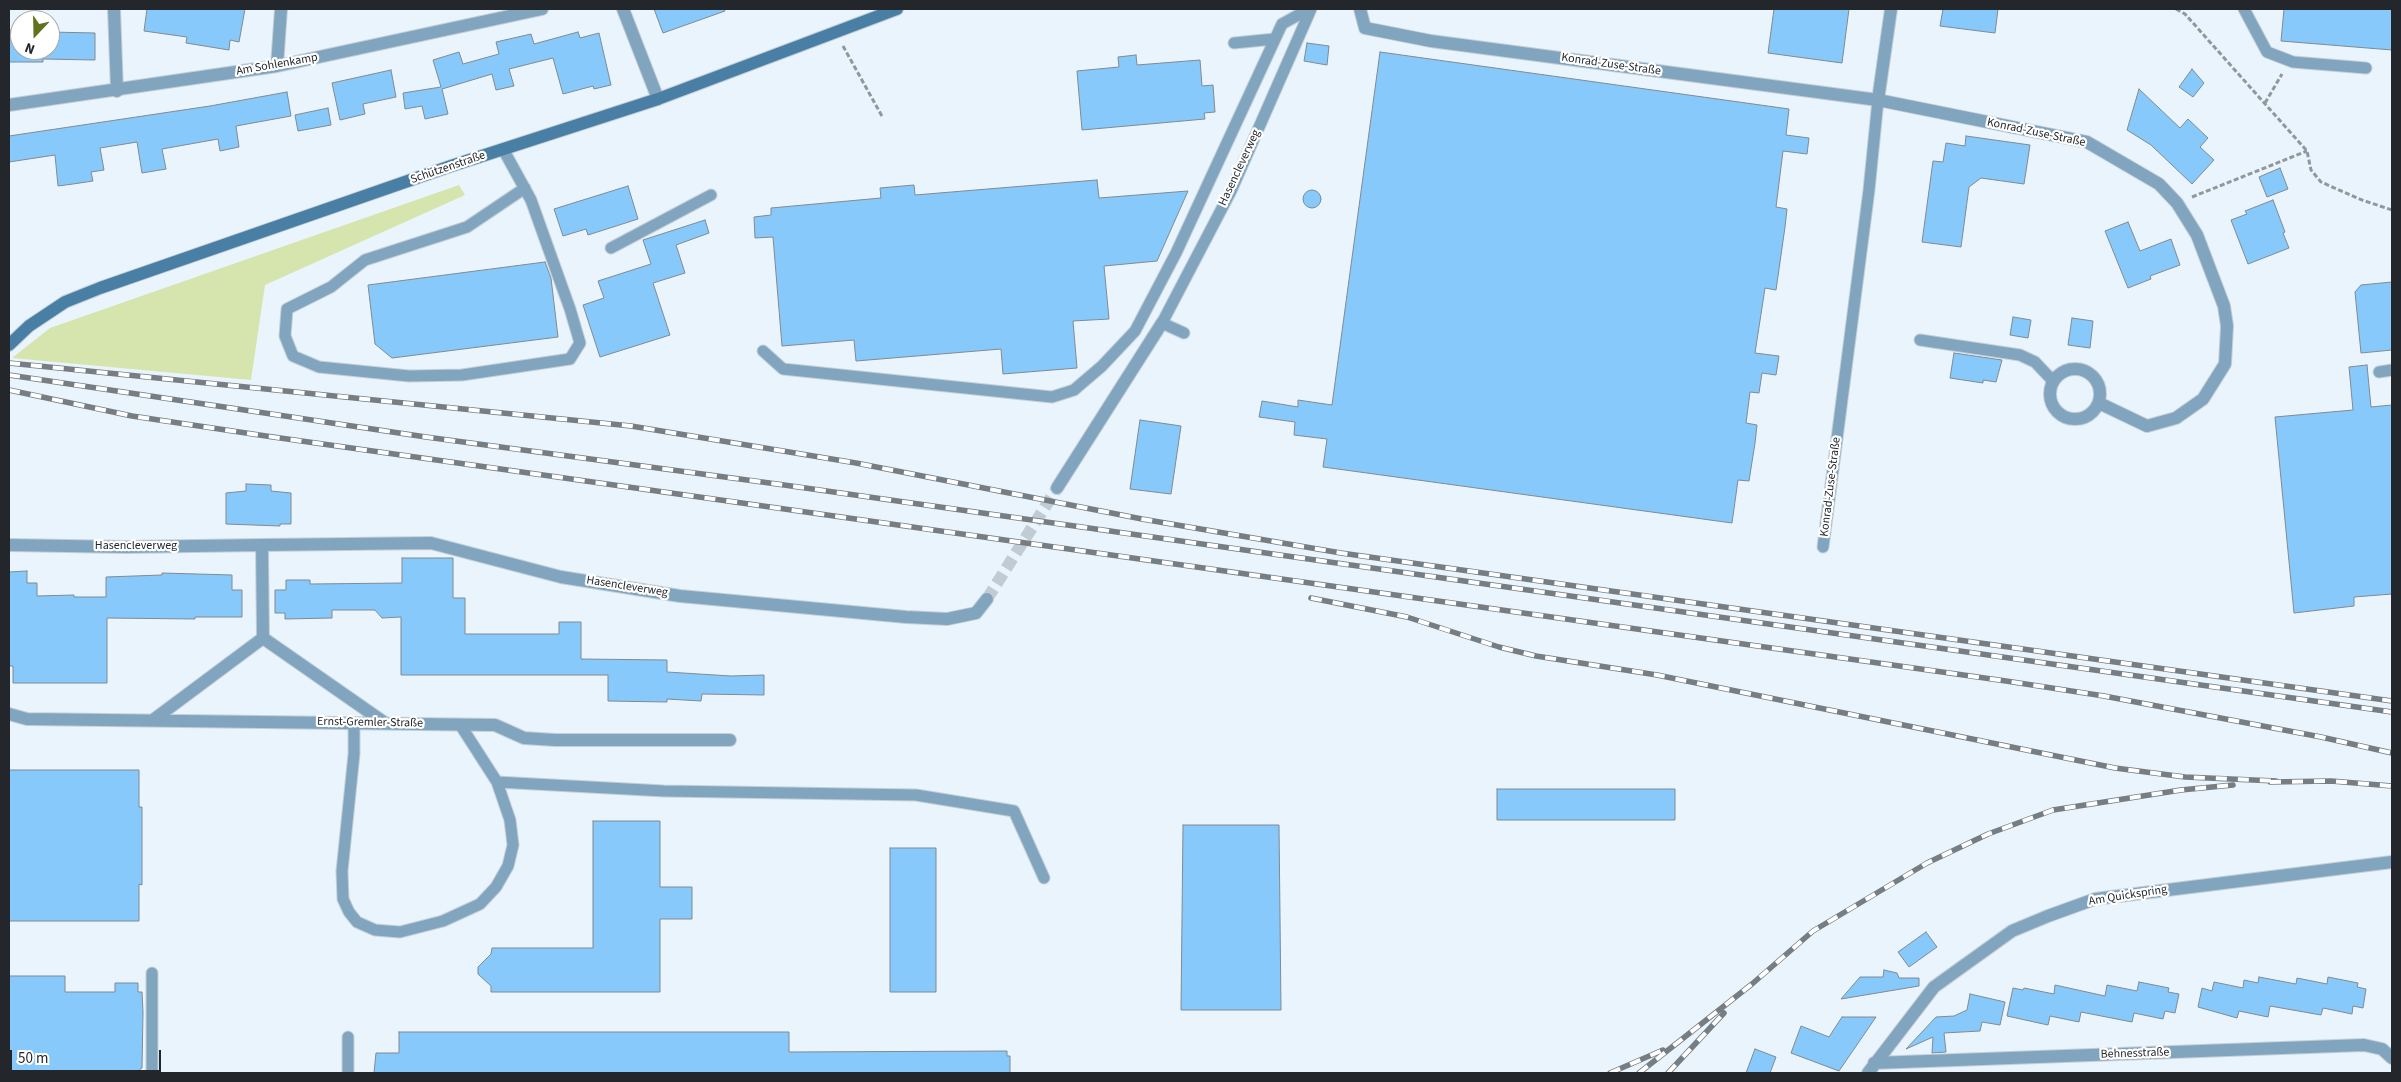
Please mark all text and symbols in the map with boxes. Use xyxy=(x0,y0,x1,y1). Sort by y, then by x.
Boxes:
north arrow xyxy=(10,10,60,60)
text: N xyxy=(22,37,38,59)
street label: Am Sohlenkamp xyxy=(235,51,319,79)
street label: Konrad-Zuse-Straße xyxy=(1560,51,1662,79)
street label: Konrad-Zuse-Straße xyxy=(1985,116,2087,150)
street label: Hasencleverweg xyxy=(1216,128,1264,208)
street label: Schützenstraße xyxy=(409,148,487,188)
street label: Konrad-Zuse-Straße xyxy=(1818,436,1844,538)
street label: Hasencleverweg xyxy=(95,539,177,553)
street label: Hasencleverweg xyxy=(585,573,669,601)
street label: Ernst-Gremler-Straße xyxy=(317,715,423,731)
street label: Am Quickspring xyxy=(2088,883,2168,909)
scale bar xyxy=(12,1040,164,1072)
street label: Behnesstraße xyxy=(2100,1046,2170,1062)
text: 50 m xyxy=(18,1048,48,1069)

